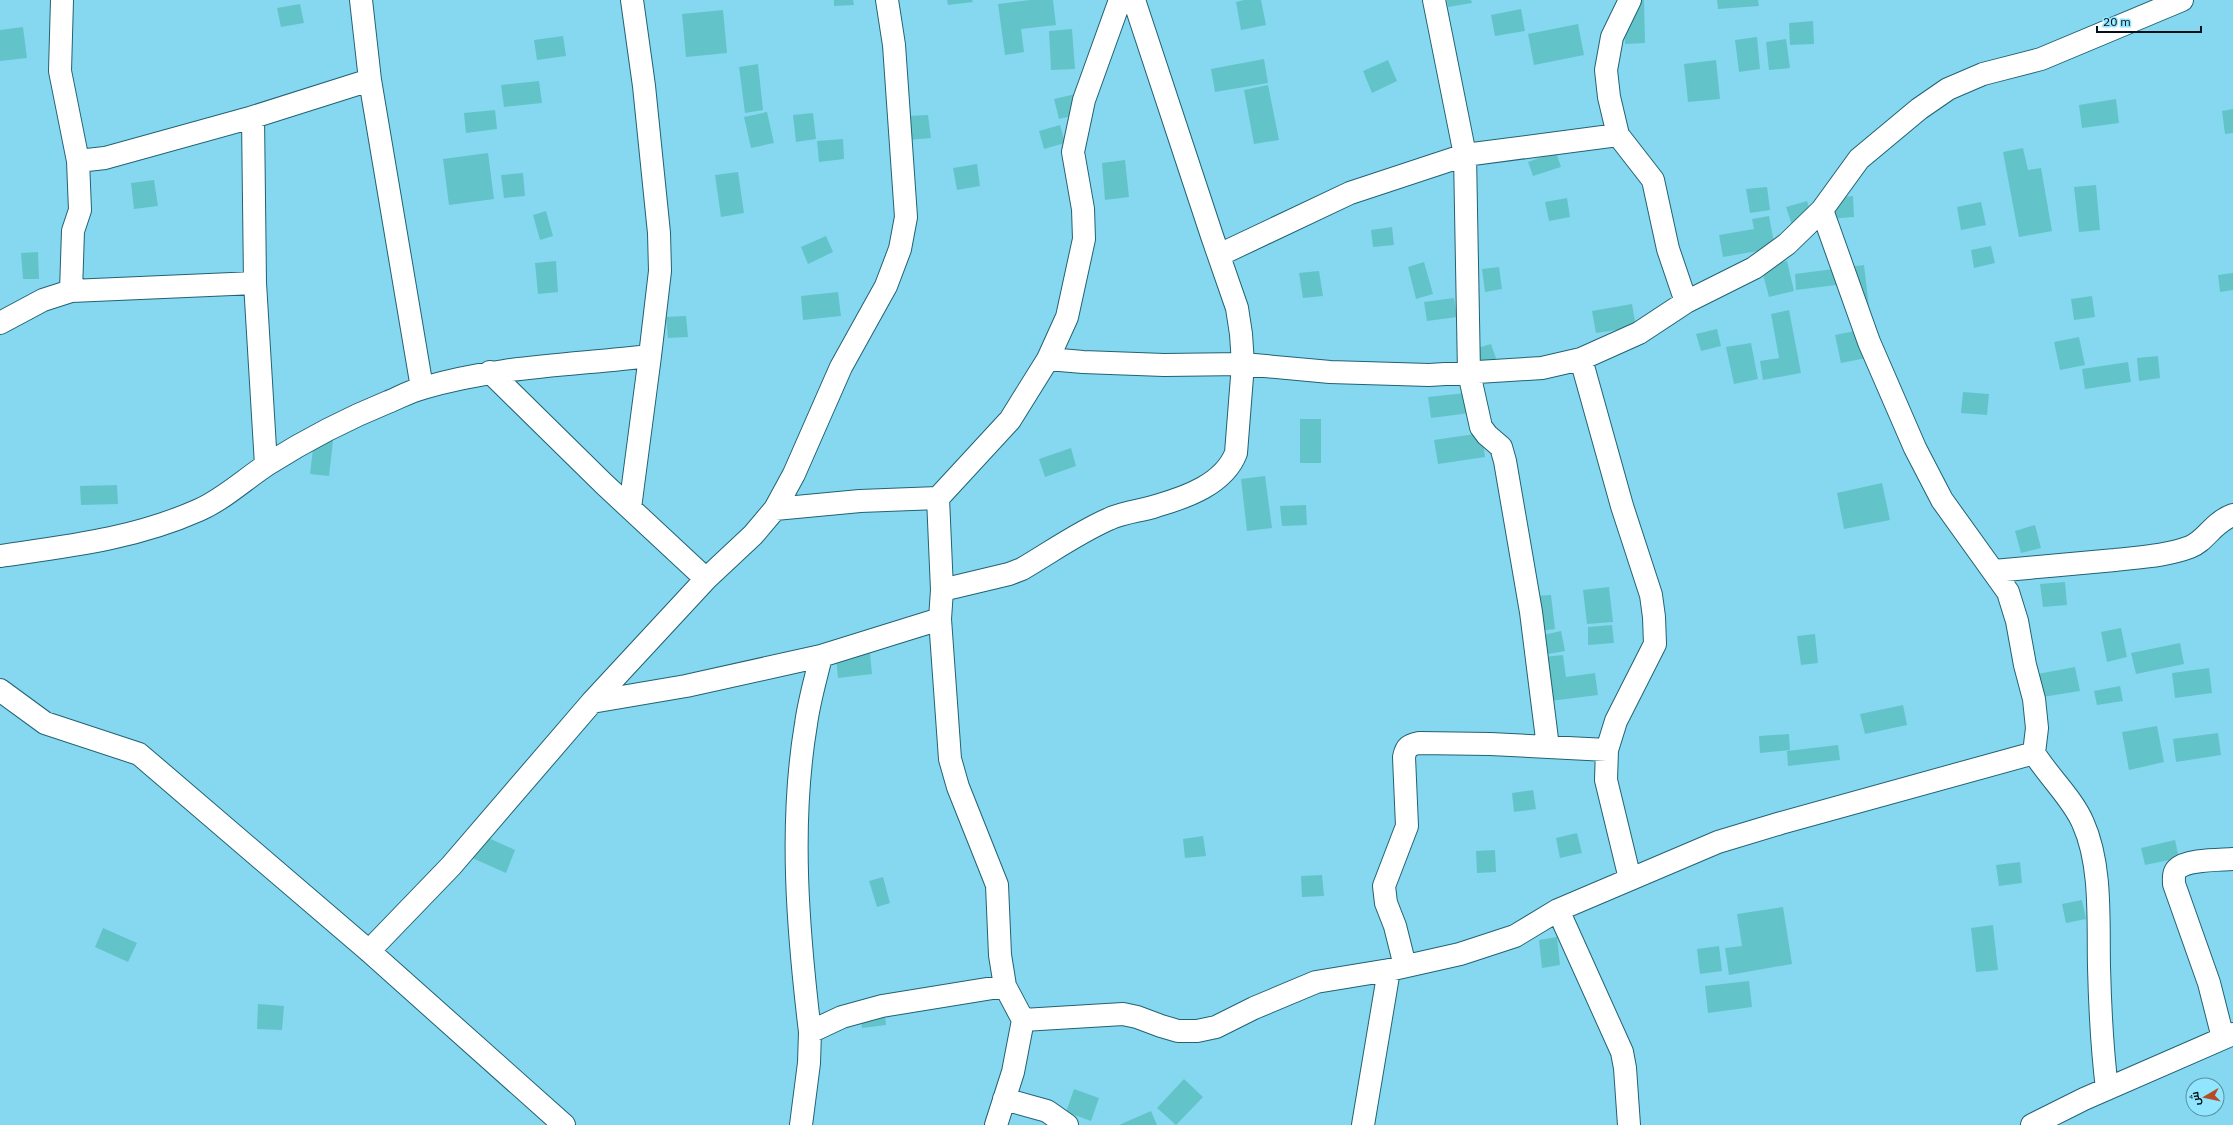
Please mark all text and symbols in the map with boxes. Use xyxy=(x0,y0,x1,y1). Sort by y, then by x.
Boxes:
scale bar xyxy=(2097,8,2201,34)
text: 20 m xyxy=(2103,14,2131,29)
north arrow xyxy=(2185,1077,2225,1117)
text: ش xyxy=(2187,1090,2203,1107)

